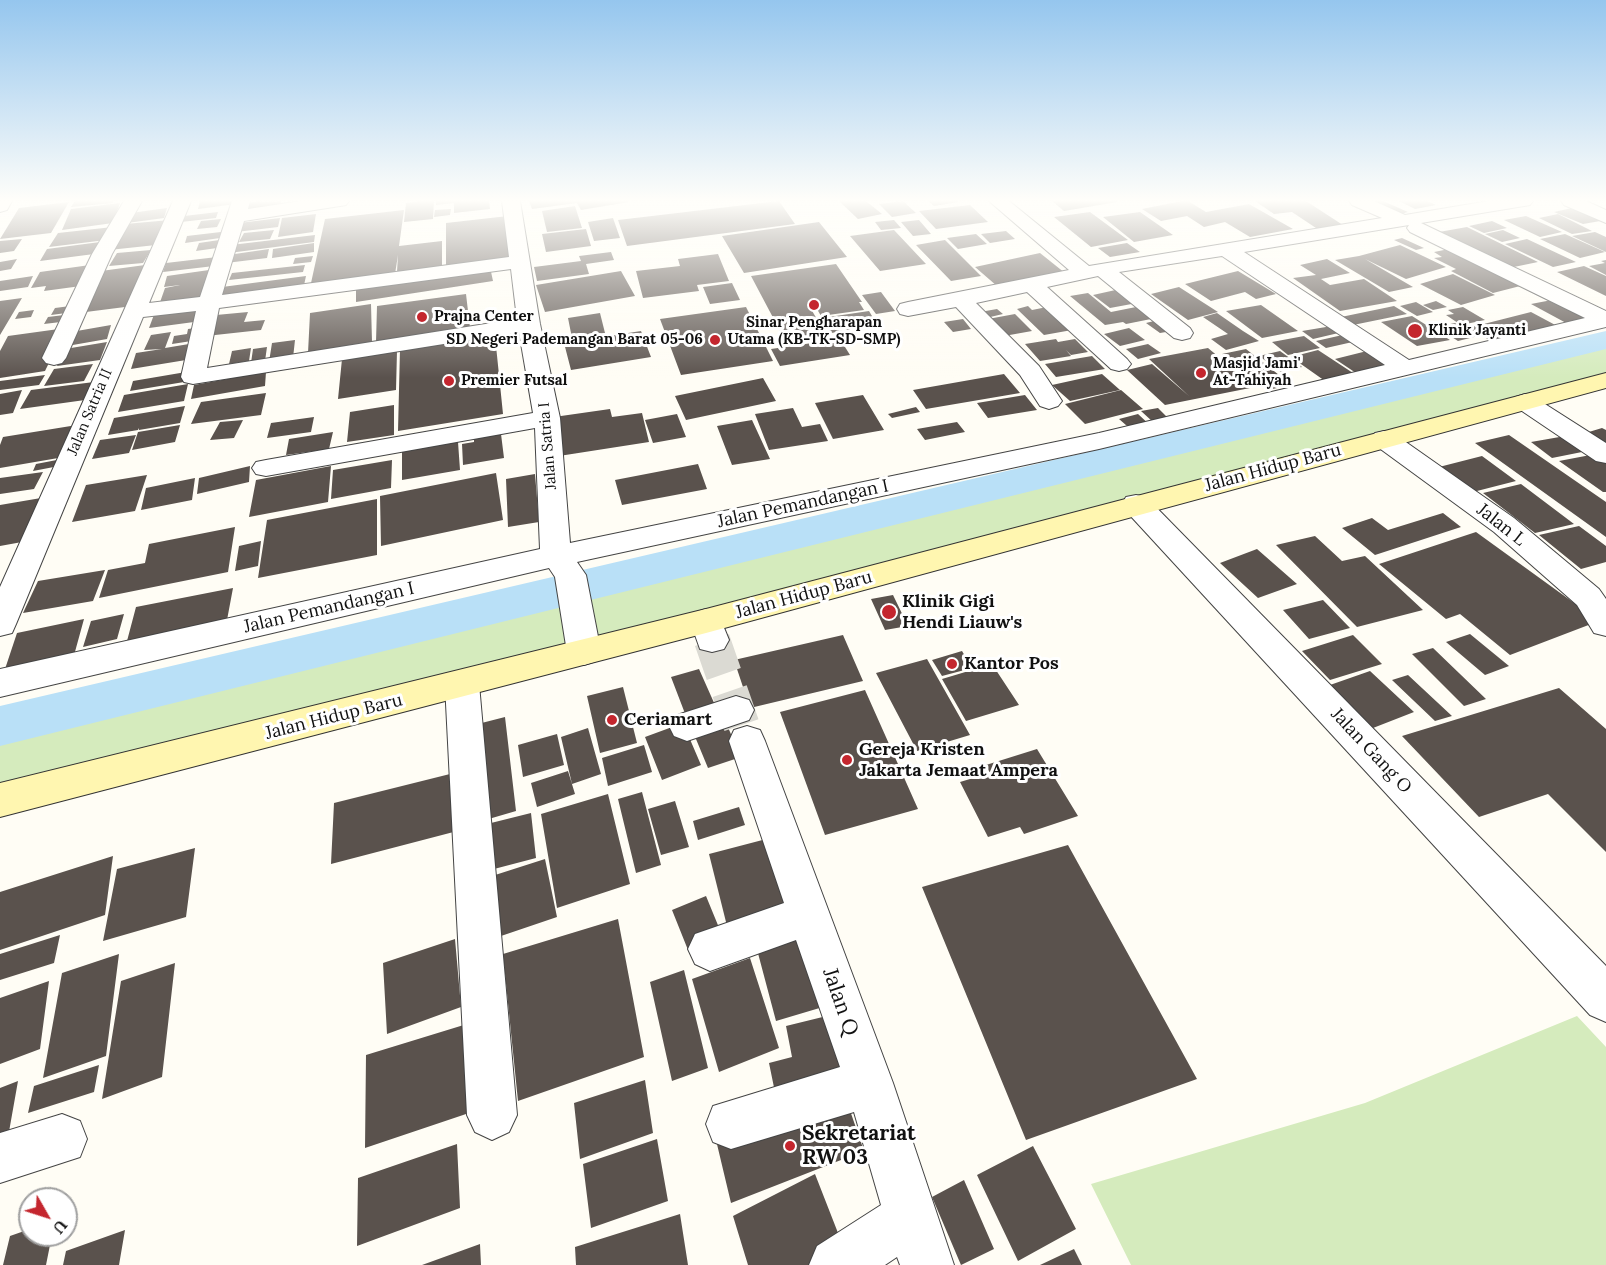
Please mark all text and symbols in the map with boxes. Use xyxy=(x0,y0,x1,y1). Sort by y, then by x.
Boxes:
marker: Sinar Pengharapan Utama (KB-TK-SD-SMP) xyxy=(807,298,821,312)
place label: Prajna Center xyxy=(434,308,534,326)
marker: Prajna Center xyxy=(415,310,429,324)
place label: Sinar Pengharapan Utama (KB-TK-SD-SMP) xyxy=(727,314,901,349)
marker: Klinik Jayanti xyxy=(1406,322,1424,340)
place label: Klinik Jayanti xyxy=(1428,322,1526,340)
place label: SD Negeri Pademangan Barat 05-06 xyxy=(446,331,703,349)
marker: SD Negeri Pademangan Barat 05-06 xyxy=(708,333,722,347)
place label: Masjid Jami' At-Tahiyah xyxy=(1213,355,1301,390)
street label: Jalan Satria II xyxy=(64,366,116,458)
marker: Masjid Jami' At-Tahiyah xyxy=(1194,366,1208,380)
place label: Premier Futsal xyxy=(461,372,567,390)
marker: Premier Futsal xyxy=(442,374,456,388)
street label: Jalan Satria I xyxy=(535,402,561,490)
street label: Jalan Hidup Baru xyxy=(1202,439,1344,497)
street label: Jalan Pemandangan I xyxy=(716,475,890,533)
street label: Jalan L xyxy=(1472,499,1530,551)
street label: Jalan Hidup Baru xyxy=(733,566,875,624)
street label: Jalan Pemandangan I xyxy=(242,578,416,638)
place label: Klinik Gigi Hendi Liauw's xyxy=(902,591,1022,634)
marker: Klinik Gigi Hendi Liauw's xyxy=(880,603,898,621)
place label: Kantor Pos xyxy=(964,653,1059,675)
marker: Kantor Pos xyxy=(945,657,959,671)
street label: Jalan Hidup Baru xyxy=(263,690,405,744)
street label: Jalan Gang O xyxy=(1326,704,1416,798)
place label: Ceriamart xyxy=(624,709,712,731)
marker: Ceriamart xyxy=(605,713,619,727)
place label: Gereja Kristen Jakarta Jemaat Ampera xyxy=(859,739,1058,782)
marker: Gereja Kristen Jakarta Jemaat Ampera xyxy=(840,753,854,767)
street label: Jalan Q xyxy=(817,965,863,1039)
place label: Sekretariat RW 03 xyxy=(802,1121,916,1171)
marker: Sekretariat RW 03 xyxy=(783,1139,797,1153)
north arrow xyxy=(18,1187,78,1247)
text: U xyxy=(49,1216,72,1238)

